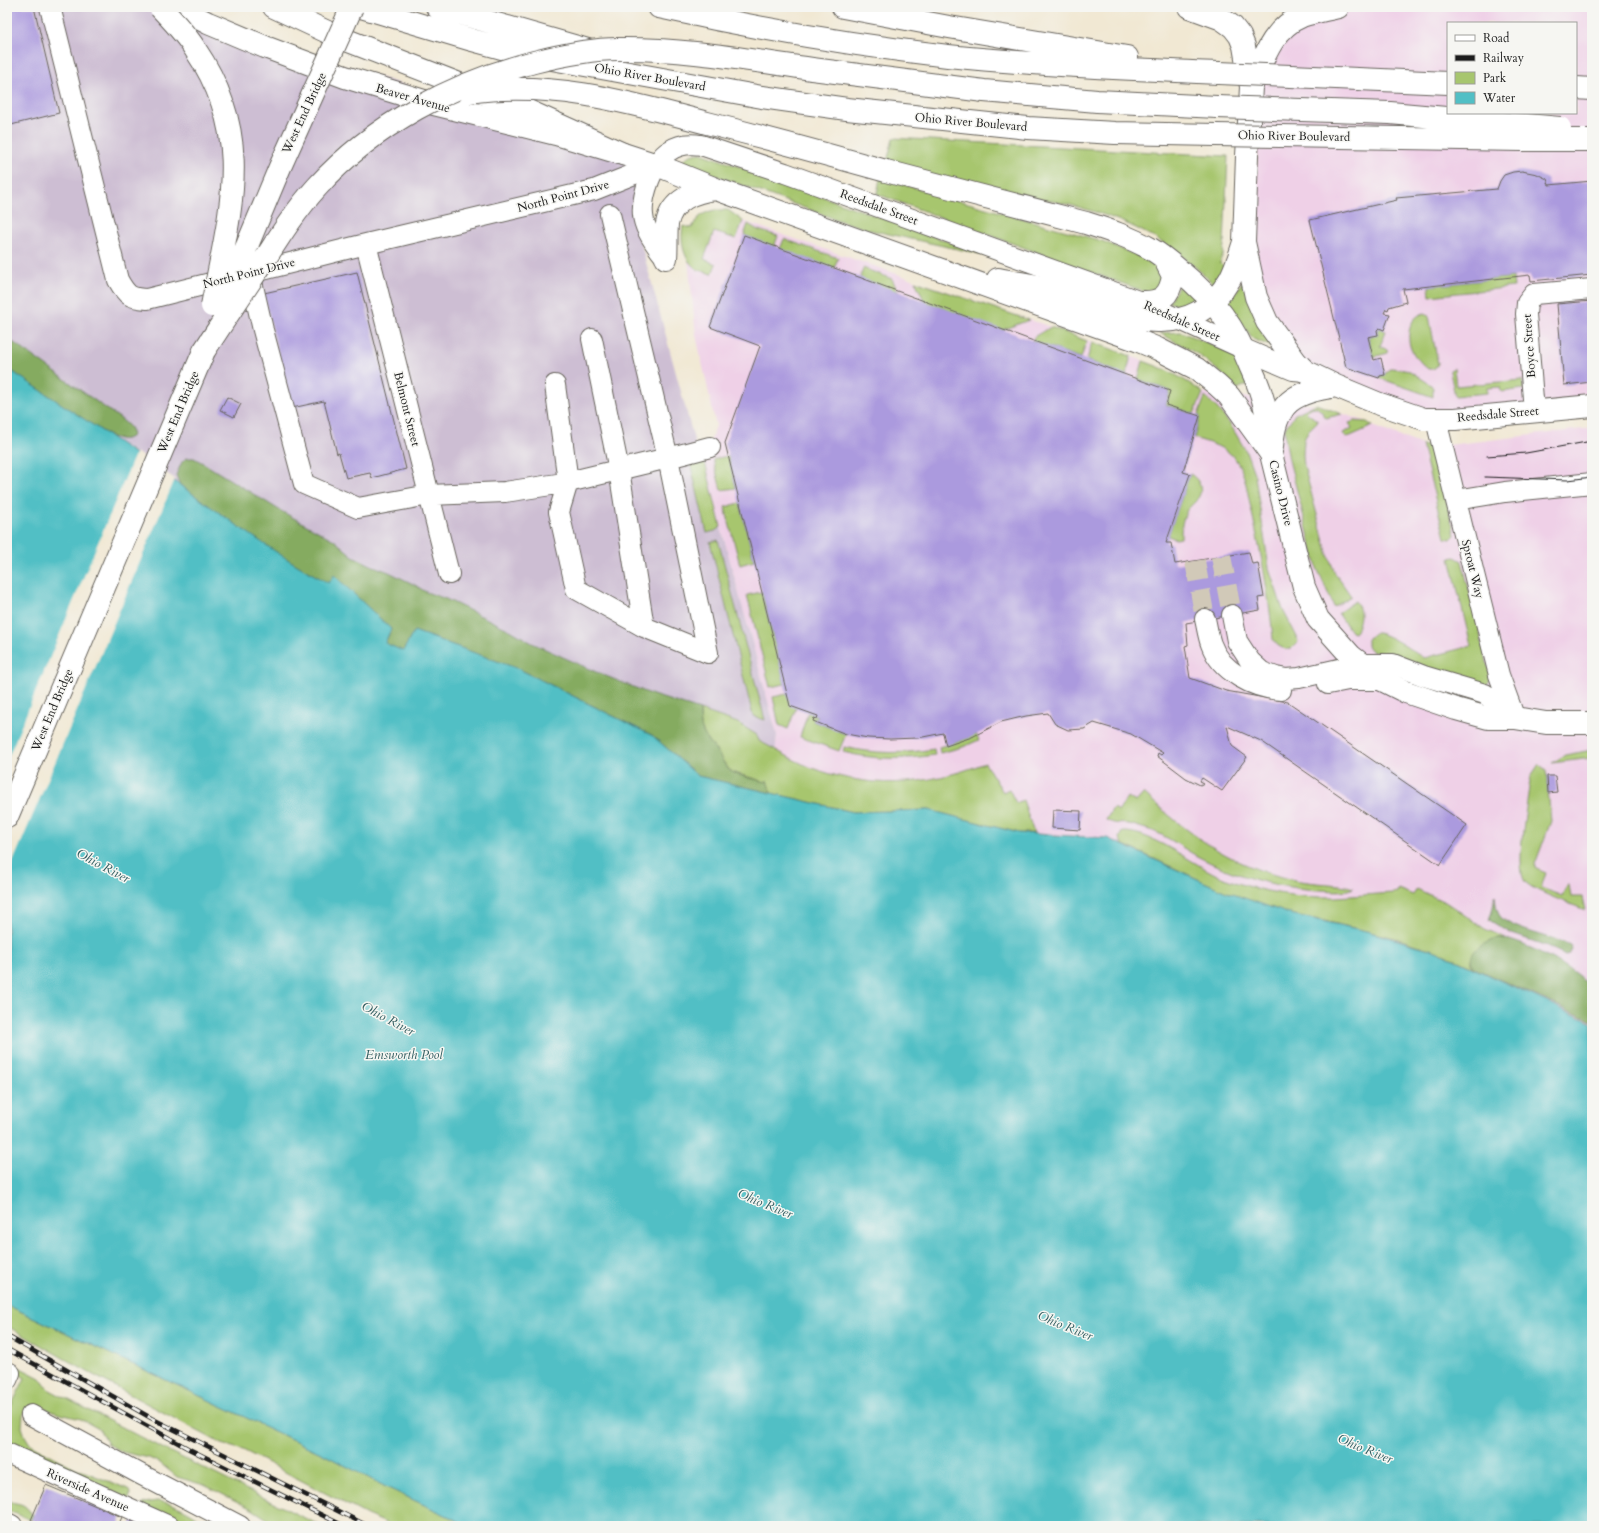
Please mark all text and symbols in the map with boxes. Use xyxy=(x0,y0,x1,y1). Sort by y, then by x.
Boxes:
legend xyxy=(1447,22,1577,114)
text: Road xyxy=(1483,30,1510,46)
text: Railway xyxy=(1483,50,1525,66)
street label: Ohio River Boulevard xyxy=(593,59,707,95)
street label: West End Bridge xyxy=(278,70,330,157)
text: Park xyxy=(1483,70,1507,86)
street label: Beaver Avenue xyxy=(374,80,452,116)
text: Water xyxy=(1482,90,1516,106)
street label: Ohio River Boulevard xyxy=(914,109,1028,135)
street label: Ohio River Boulevard xyxy=(1238,127,1351,145)
street label: North Point Drive xyxy=(515,176,611,216)
street label: Reedsdale Street xyxy=(838,185,920,229)
street label: North Point Drive xyxy=(201,254,297,292)
street label: Reedsdale Street xyxy=(1141,297,1223,345)
street label: Boyce Street xyxy=(1519,313,1539,378)
street label: West End Bridge xyxy=(153,368,203,457)
street label: Belmont Street xyxy=(390,370,424,448)
street label: Reedsdale Street xyxy=(1457,402,1540,426)
street label: Casino Drive xyxy=(1265,458,1297,528)
street label: Sproat Way xyxy=(1458,538,1488,601)
street label: West End Bridge xyxy=(27,666,77,755)
water label: Ohio River xyxy=(73,844,133,888)
water label: Ohio River xyxy=(358,997,418,1041)
water label: Emsworth Pool xyxy=(365,1046,443,1064)
water label: Ohio River xyxy=(735,1185,796,1223)
water label: Ohio River xyxy=(1035,1307,1096,1345)
water label: Ohio River xyxy=(1335,1430,1396,1468)
street label: Riverside Avenue xyxy=(44,1465,132,1515)

